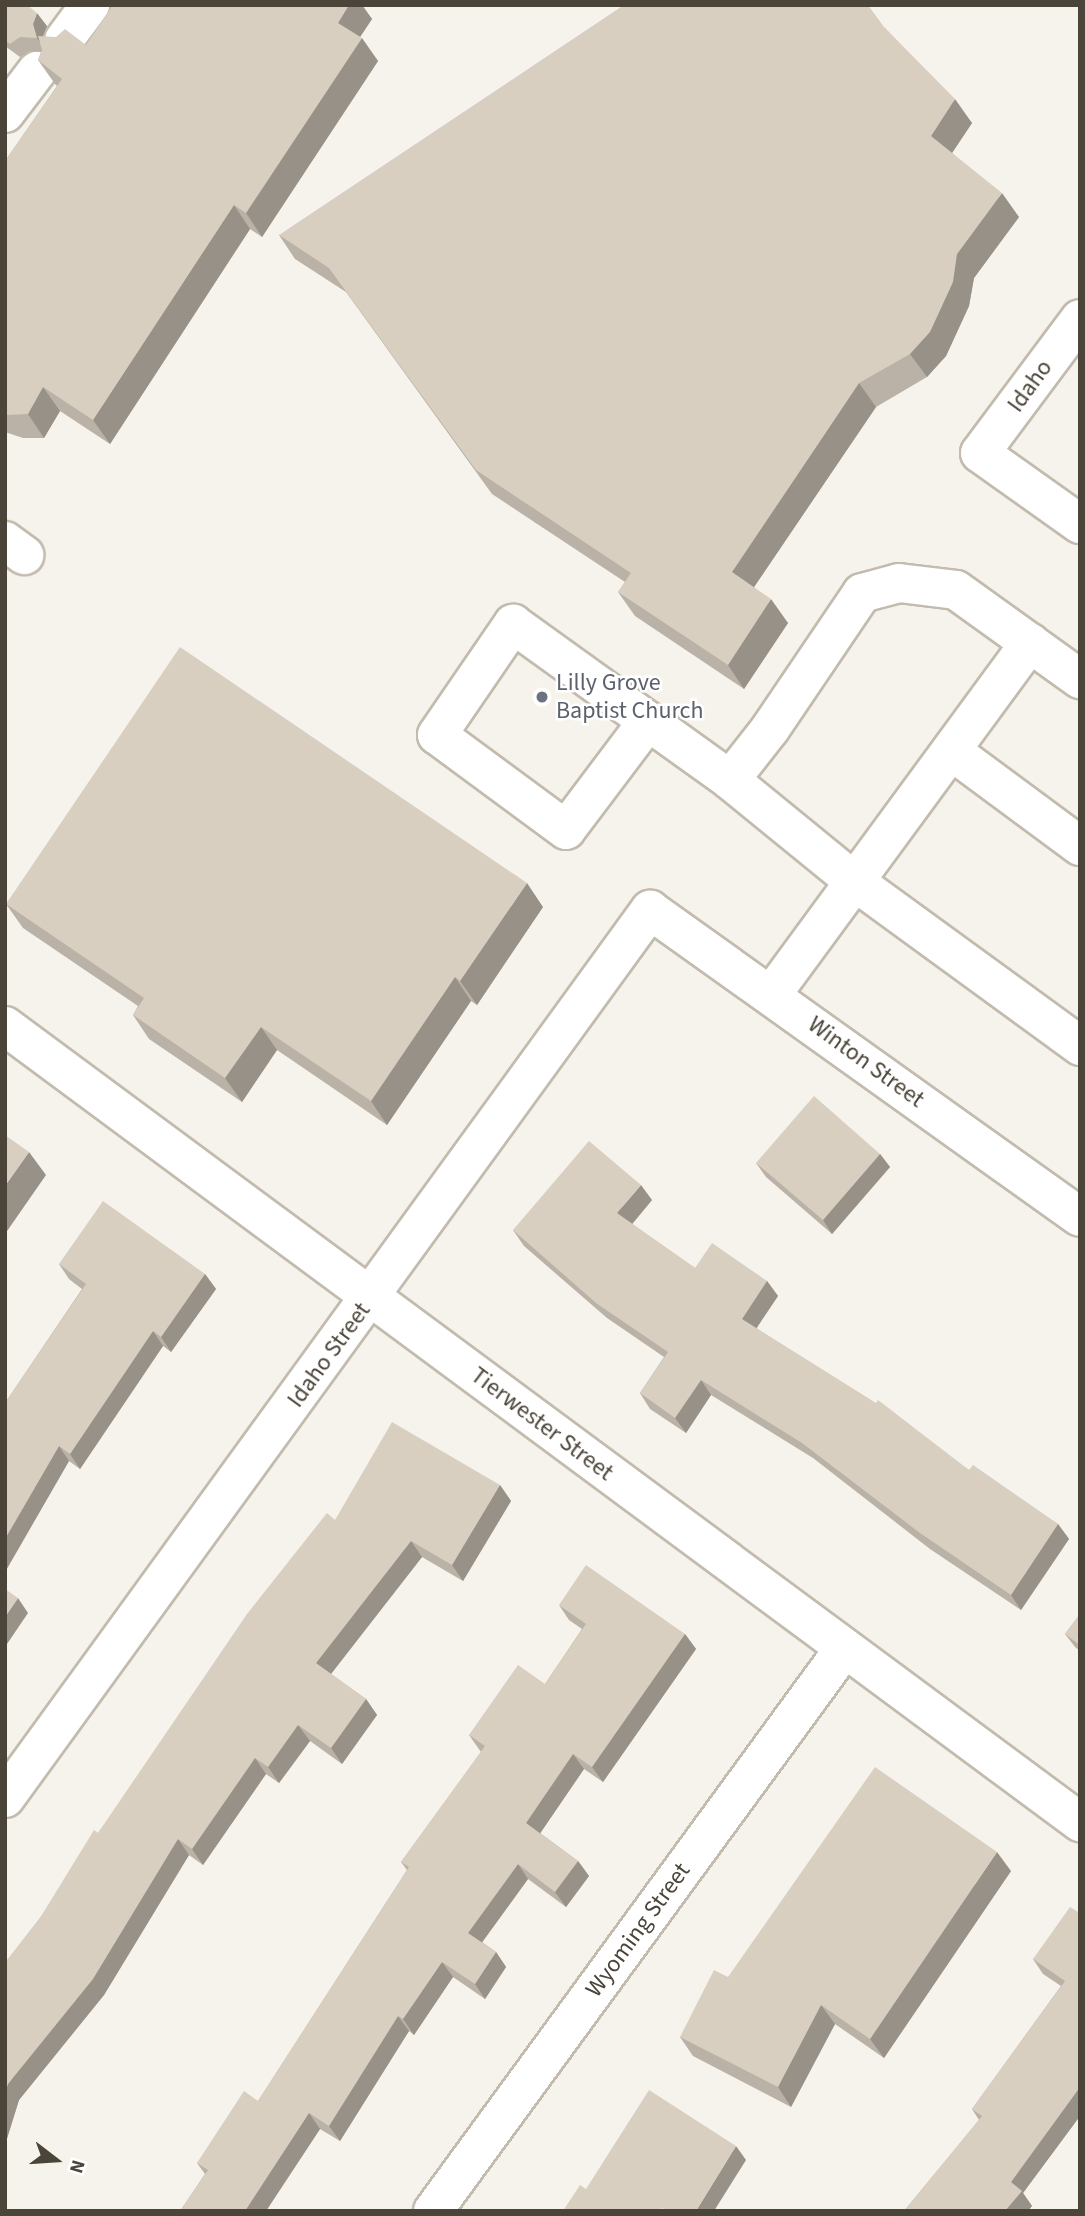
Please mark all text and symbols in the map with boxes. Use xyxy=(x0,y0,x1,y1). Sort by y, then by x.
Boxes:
street label: Idaho xyxy=(1001,354,1059,418)
place label: Lilly Grove Baptist Church xyxy=(556,669,704,725)
marker: Lilly Grove Baptist Church xyxy=(534,689,550,705)
street label: Winton Street xyxy=(802,1010,930,1114)
street label: Idaho Street xyxy=(281,1297,377,1413)
street label: Tierwester Street xyxy=(465,1361,619,1487)
street label: Wyoming Street xyxy=(580,1857,696,2003)
north arrow xyxy=(21,2125,91,2195)
text: N xyxy=(62,2156,91,2176)

